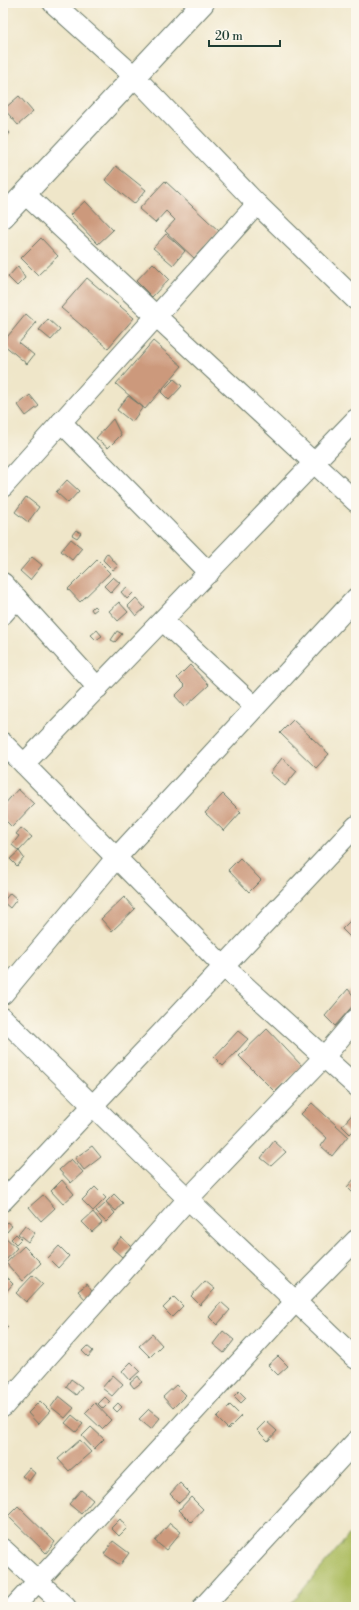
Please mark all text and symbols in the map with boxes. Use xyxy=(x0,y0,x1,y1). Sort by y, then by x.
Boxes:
scale bar xyxy=(209,22,280,48)
text: 20 m xyxy=(215,29,243,44)

